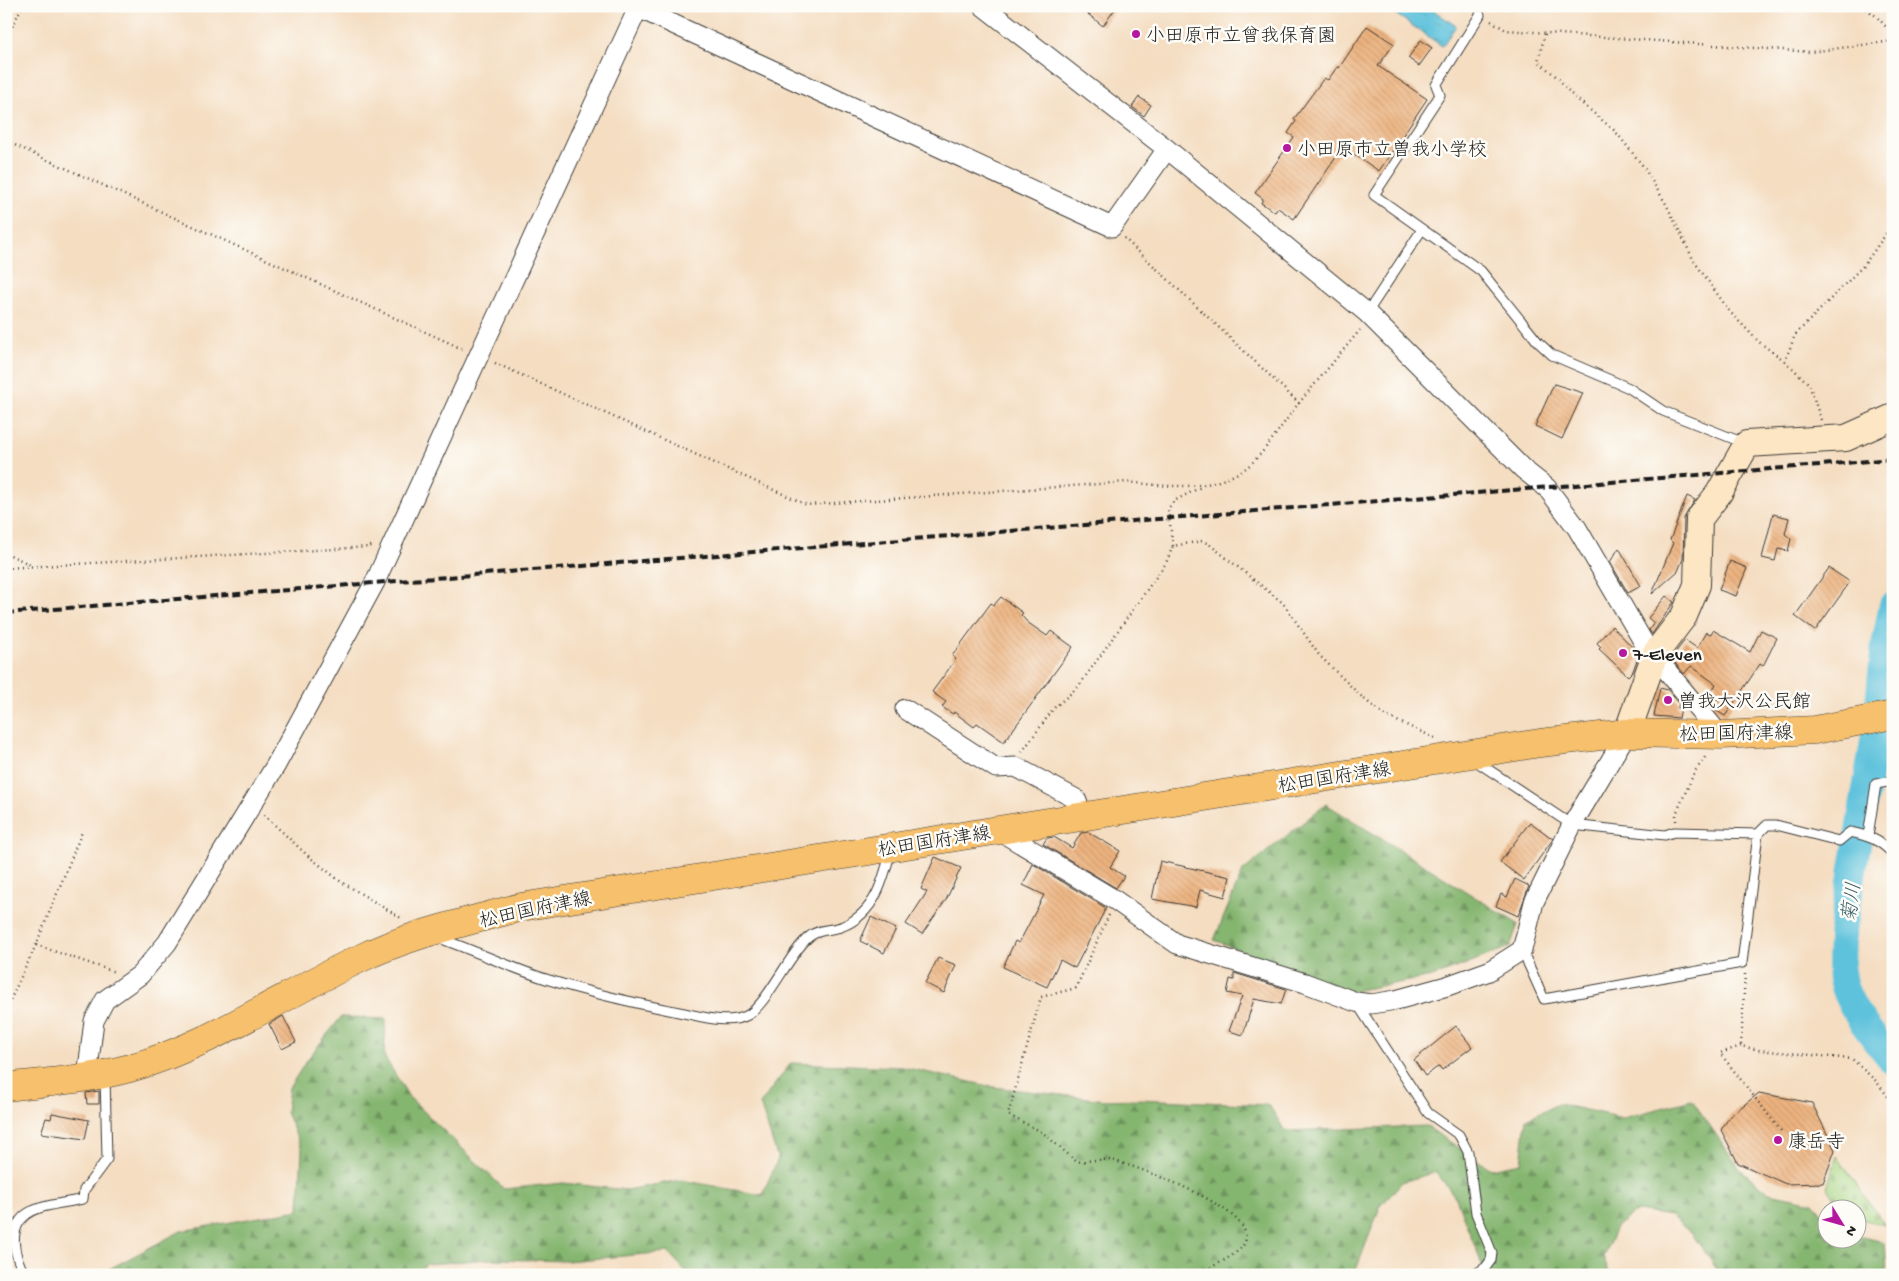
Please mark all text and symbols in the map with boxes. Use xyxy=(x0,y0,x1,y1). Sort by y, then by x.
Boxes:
place label: 小田原市立曾我保育園 xyxy=(1146,25,1336,49)
marker: 小田原市立曾我保育園 xyxy=(1130,28,1142,40)
place label: 小田原市立曽我小学校 xyxy=(1297,139,1487,163)
marker: 小田原市立曽我小学校 xyxy=(1281,142,1293,154)
place label: 7-Eleven xyxy=(1632,645,1702,668)
marker: 7-Eleven xyxy=(1617,647,1629,659)
place label: 曽我大沢公民館 xyxy=(1678,691,1811,715)
marker: 曽我大沢公民館 xyxy=(1662,694,1674,706)
street label: 松田国府津線 xyxy=(1679,722,1793,748)
street label: 松田国府津線 xyxy=(1276,758,1393,800)
street label: 松田国府津線 xyxy=(876,822,993,864)
water label: 菊川 xyxy=(1837,881,1868,924)
street label: 松田国府津線 xyxy=(477,887,594,935)
place label: 康岳寺 xyxy=(1788,1131,1845,1155)
marker: 康岳寺 xyxy=(1772,1134,1784,1146)
north arrow xyxy=(1816,1198,1866,1248)
text: N xyxy=(1841,1222,1860,1239)

